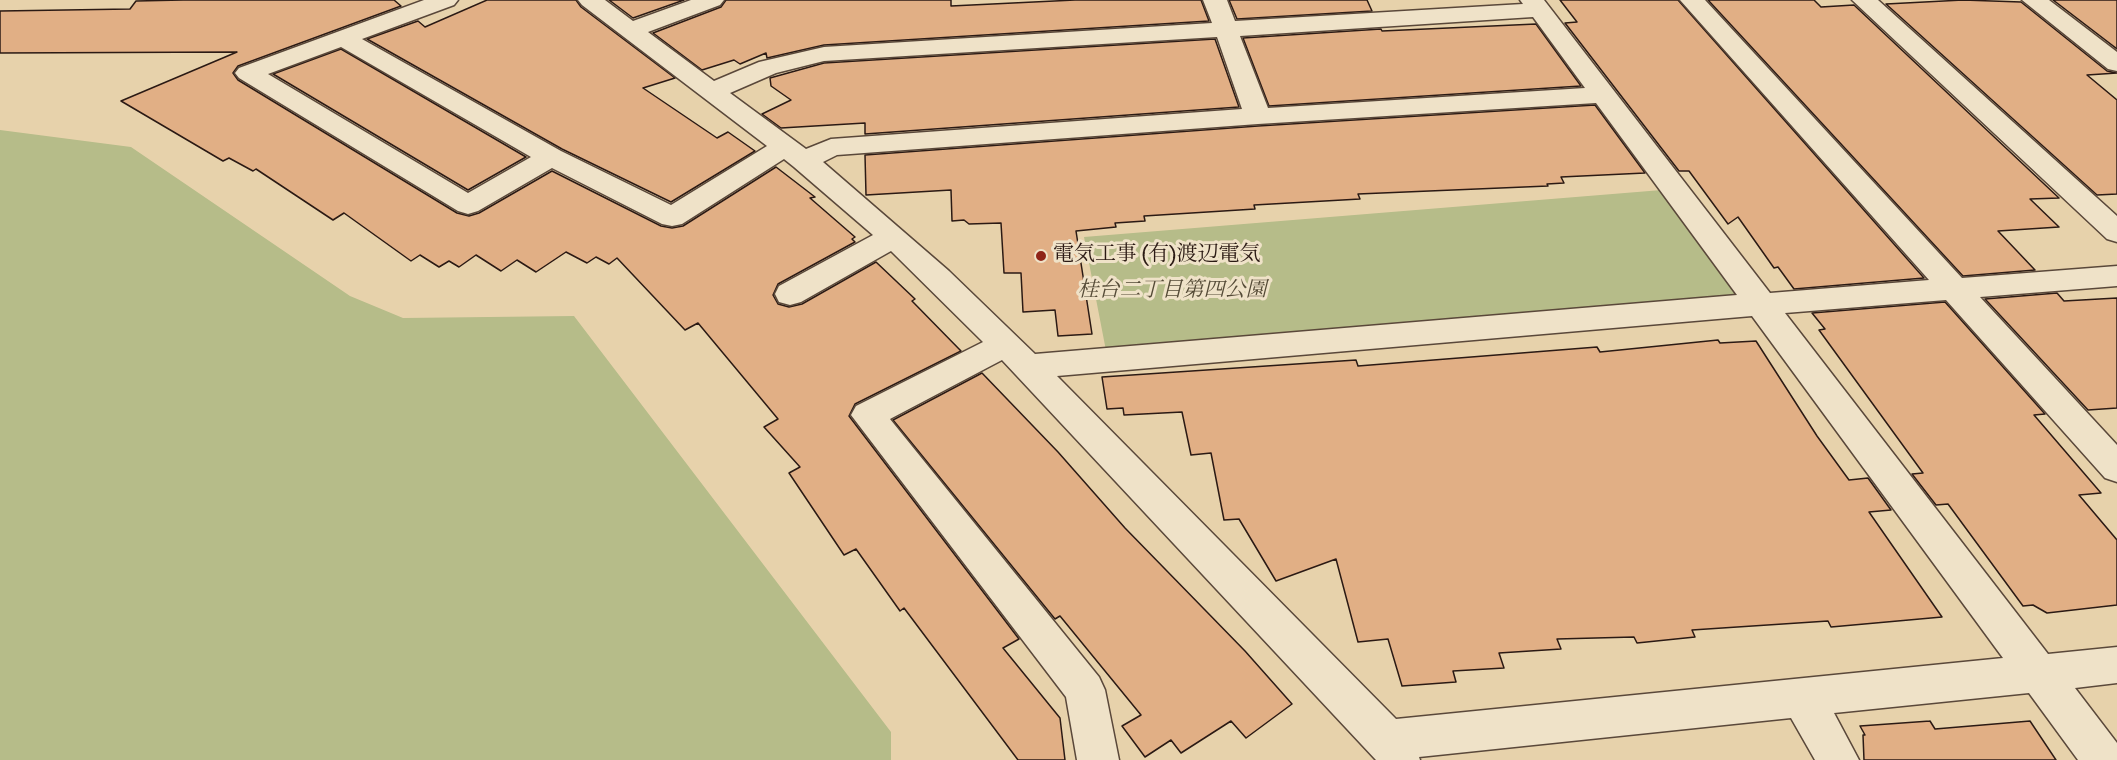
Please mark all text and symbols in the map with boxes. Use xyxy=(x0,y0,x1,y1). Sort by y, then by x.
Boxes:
place label: 電気工事 (有)渡辺電気 xyxy=(1053,243,1260,269)
marker: 電気工事 (有)渡辺電気 xyxy=(1034,249,1048,263)
park label: 桂台二丁目第四公園 xyxy=(1078,279,1266,305)

